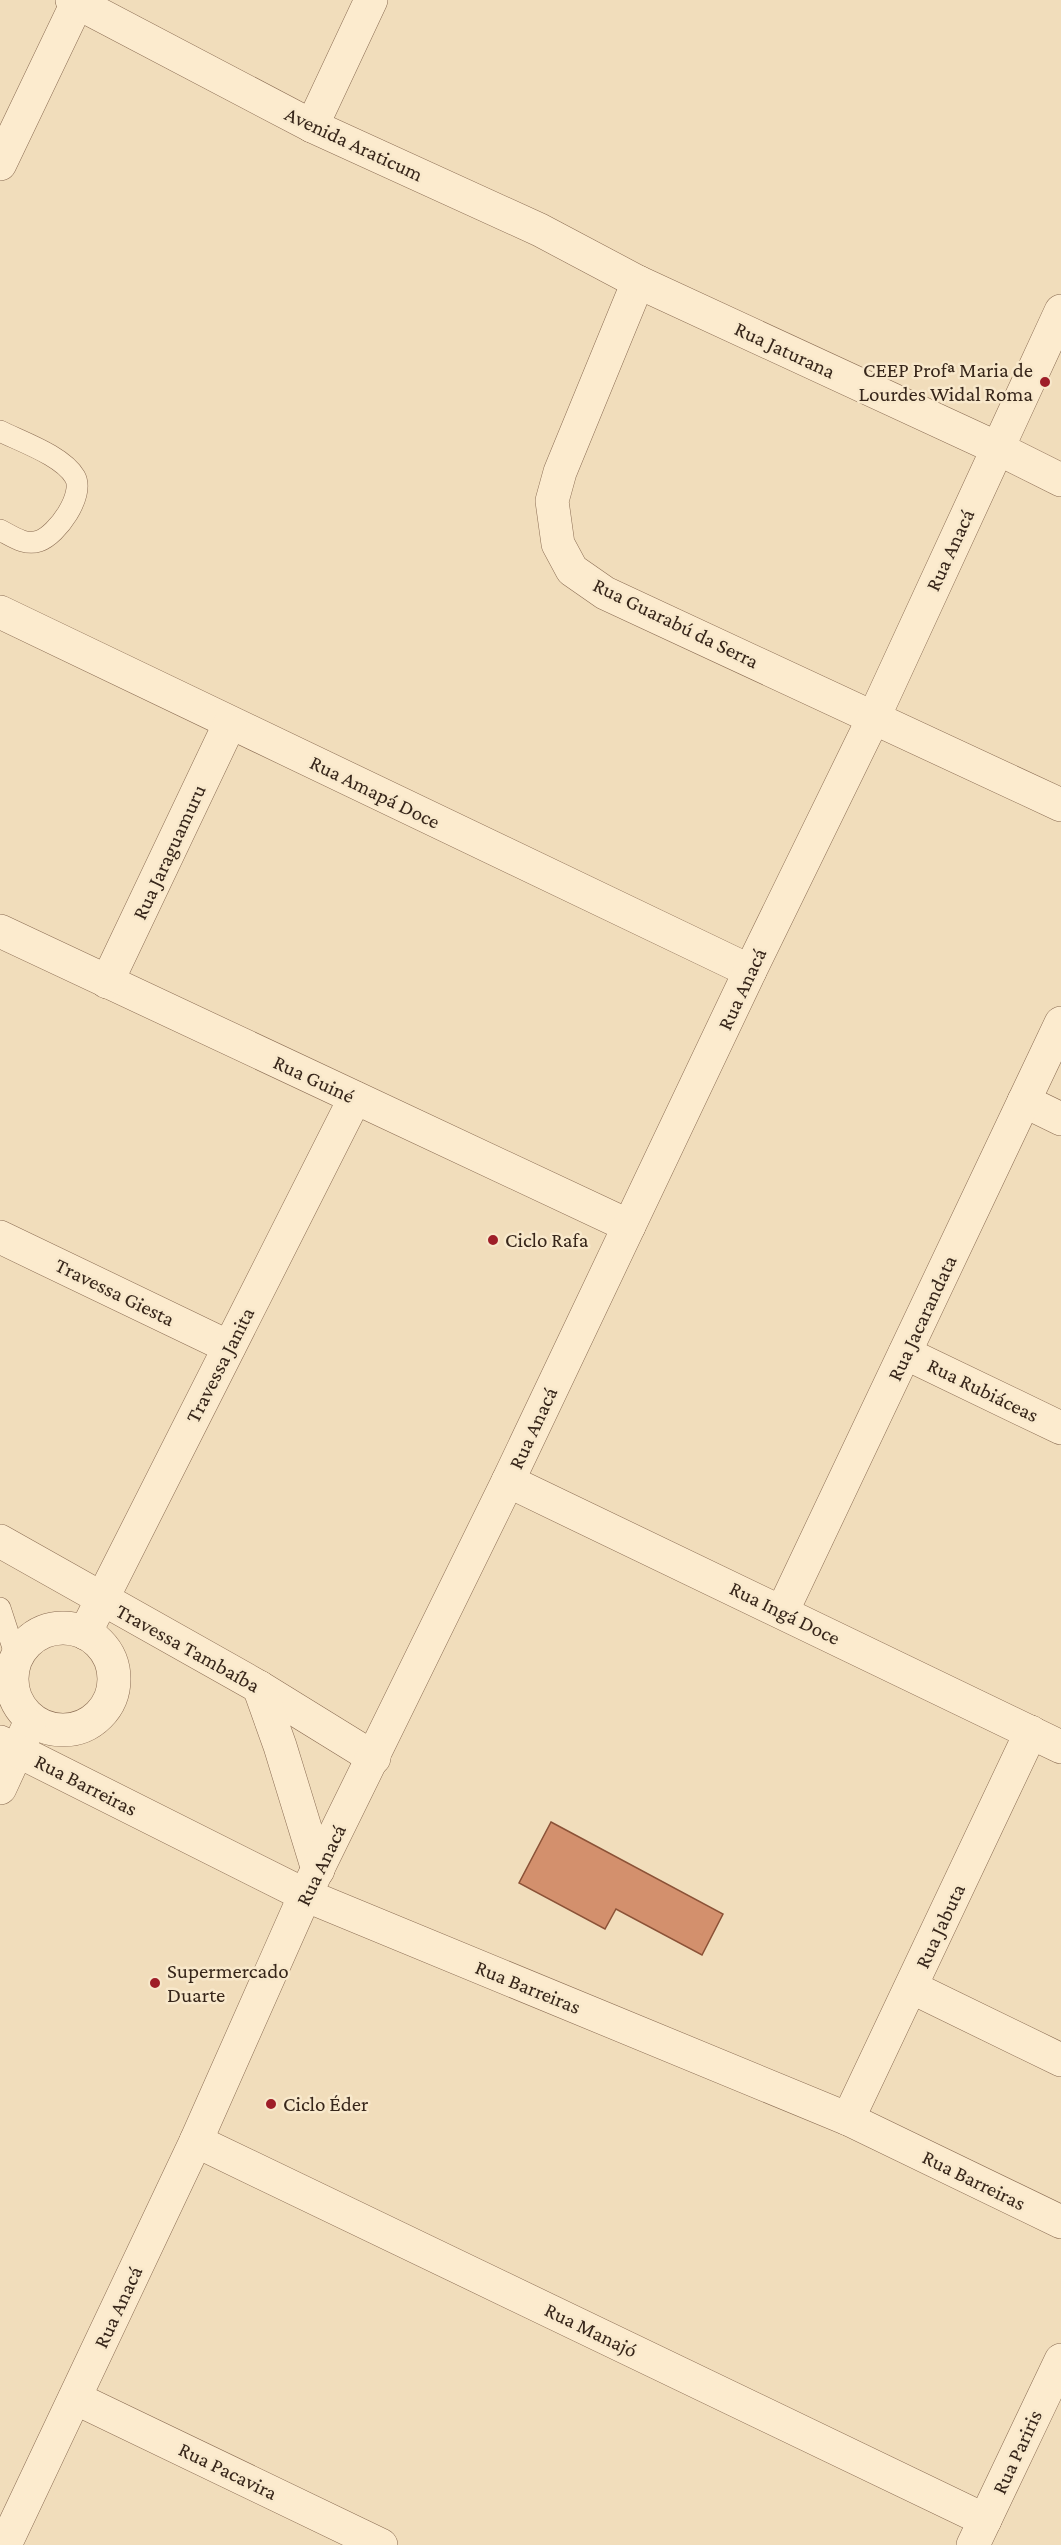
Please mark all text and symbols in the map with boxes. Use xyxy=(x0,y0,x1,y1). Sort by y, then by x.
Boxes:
street label: Avenida Araticum xyxy=(281,102,427,187)
street label: Rua Jaturana xyxy=(731,316,839,384)
place label: CEEP Profª Maria de Lourdes Widal Roma xyxy=(858,358,1033,406)
marker: CEEP Profª Maria de Lourdes Widal Roma xyxy=(1038,375,1052,389)
street label: Rua Anacá xyxy=(921,505,979,595)
street label: Rua Guarabú da Serra xyxy=(589,573,763,674)
street label: Rua Amapá Doce xyxy=(306,750,444,834)
street label: Rua Jaraguamuru xyxy=(127,781,211,923)
street label: Rua Anacá xyxy=(713,944,771,1034)
street label: Rua Guiné xyxy=(270,1050,358,1108)
place label: Ciclo Rafa xyxy=(505,1228,589,1252)
marker: Ciclo Rafa xyxy=(486,1233,500,1247)
street label: Rua Jacarandata xyxy=(882,1251,962,1385)
street label: Travessa Giesta xyxy=(51,1253,179,1331)
street label: Travessa Janita xyxy=(181,1303,259,1427)
street label: Rua Rubiáceas xyxy=(924,1353,1042,1427)
street label: Rua Anacá xyxy=(504,1383,562,1473)
street label: Rua Ingá Doce xyxy=(726,1576,844,1650)
street label: Travessa Tambaíba xyxy=(112,1599,264,1698)
street label: Rua Barreiras xyxy=(31,1749,141,1821)
street label: Rua Anacá xyxy=(291,1820,351,1910)
street label: Rua Jabuta xyxy=(910,1880,970,1972)
street label: Rua Barreiras xyxy=(472,1955,584,2019)
place label: Supermercado Duarte xyxy=(167,1959,289,2007)
marker: Supermercado Duarte xyxy=(148,1976,162,1990)
place label: Ciclo Éder xyxy=(283,2092,369,2116)
marker: Ciclo Éder xyxy=(264,2097,278,2111)
street label: Rua Barreiras xyxy=(919,2145,1029,2215)
street label: Rua Anacá xyxy=(89,2262,147,2352)
street label: Rua Manajó xyxy=(541,2297,641,2363)
street label: Rua Pariris xyxy=(987,2406,1047,2498)
street label: Rua Pacavira xyxy=(175,2437,281,2505)

